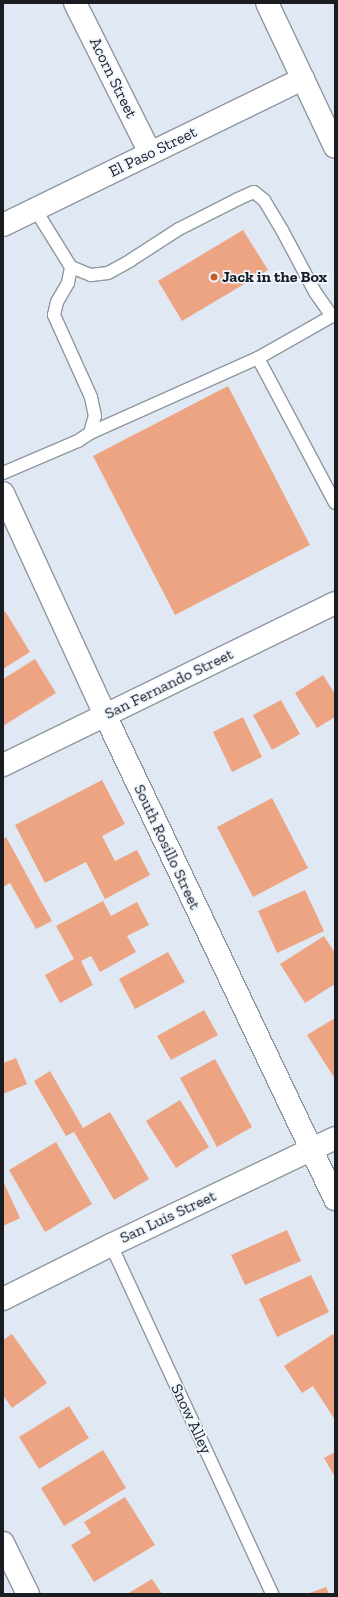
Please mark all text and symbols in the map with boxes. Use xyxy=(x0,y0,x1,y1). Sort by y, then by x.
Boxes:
street label: Acorn Street xyxy=(85,35,141,121)
street label: El Paso Street xyxy=(106,123,200,181)
place label: Jack in the Box xyxy=(222,267,327,287)
marker: Jack in the Box xyxy=(209,272,219,282)
street label: San Fernando Street xyxy=(102,645,236,723)
street label: South Rosillo Street xyxy=(130,781,204,913)
street label: San Luis Street xyxy=(117,1186,219,1248)
street label: Snow Alley xyxy=(166,1381,216,1457)

